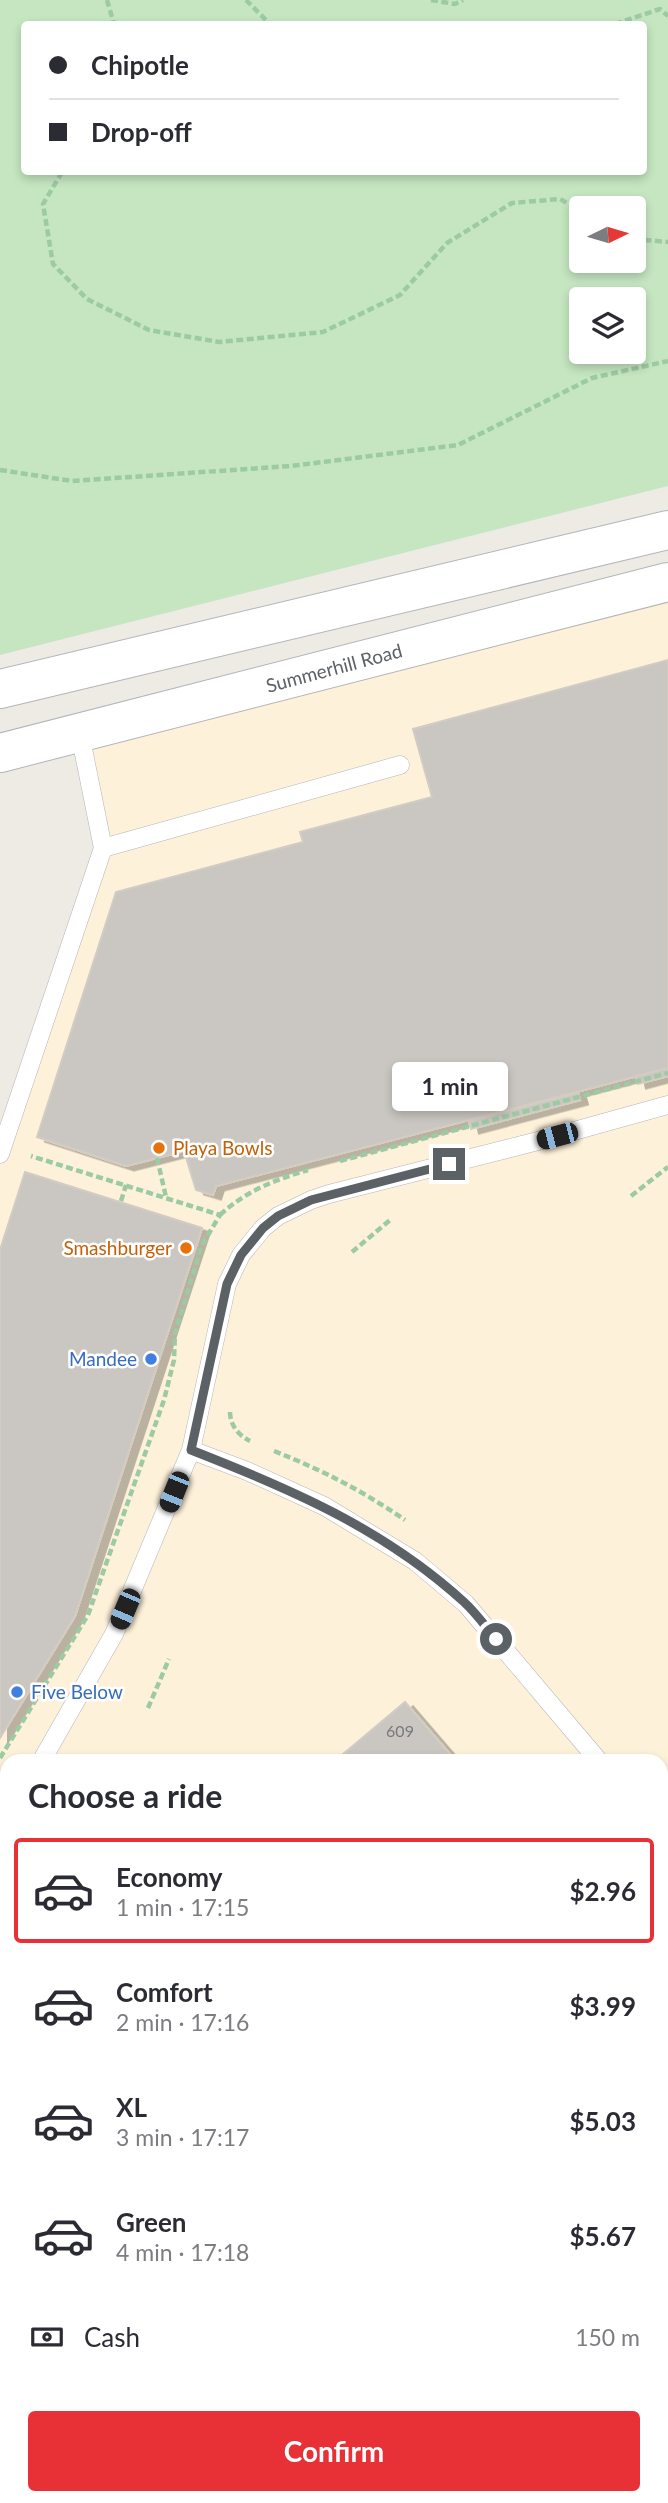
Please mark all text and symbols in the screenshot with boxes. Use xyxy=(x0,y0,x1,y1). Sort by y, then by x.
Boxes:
text: Chipotle xyxy=(91,49,189,81)
text: Drop-off xyxy=(91,116,192,148)
north arrow xyxy=(569,196,646,273)
map controls xyxy=(569,196,646,364)
button: layers xyxy=(569,287,646,364)
street label: Summerhill Road xyxy=(263,638,404,697)
callout: 1 min xyxy=(391,1062,507,1112)
text: 1 min xyxy=(421,1072,479,1100)
car xyxy=(534,1120,581,1152)
place label: Playa Bowls xyxy=(173,1136,272,1159)
marker: Playa Bowls xyxy=(151,1140,167,1156)
route end xyxy=(433,1148,465,1180)
place label: Smashburger xyxy=(63,1236,172,1259)
marker: Smashburger xyxy=(178,1240,194,1256)
place label: Mandee xyxy=(69,1347,137,1370)
marker: Mandee xyxy=(143,1351,159,1367)
car xyxy=(157,1469,192,1515)
car xyxy=(108,1586,143,1632)
route start xyxy=(480,1623,512,1655)
place label: Five Below xyxy=(31,1680,123,1703)
marker: Five Below xyxy=(9,1684,25,1700)
house number: 609 xyxy=(386,1721,414,1740)
text: Choose a ride xyxy=(28,1776,222,1815)
icon: car xyxy=(32,1859,95,1922)
text: Economy xyxy=(116,1861,222,1893)
text: $2.96 xyxy=(570,1875,636,1907)
text: 1 min · 17:15 xyxy=(116,1893,249,1921)
icon: car xyxy=(32,1974,95,2037)
text: Comfort xyxy=(116,1976,213,2008)
text: $3.99 xyxy=(570,1990,636,2022)
text: 2 min · 17:16 xyxy=(116,2008,249,2036)
icon: car xyxy=(32,2089,95,2152)
text: XL xyxy=(116,2091,147,2123)
text: $5.03 xyxy=(570,2105,636,2137)
text: 3 min · 17:17 xyxy=(116,2123,249,2151)
icon: car xyxy=(32,2204,95,2267)
text: Green xyxy=(116,2206,186,2238)
text: $5.67 xyxy=(570,2220,636,2252)
text: 4 min · 17:18 xyxy=(116,2238,249,2266)
icon: cash xyxy=(28,2318,66,2356)
text: Cash xyxy=(84,2321,140,2353)
text: 150 m xyxy=(575,2323,640,2351)
button: Confirm xyxy=(28,2411,640,2491)

